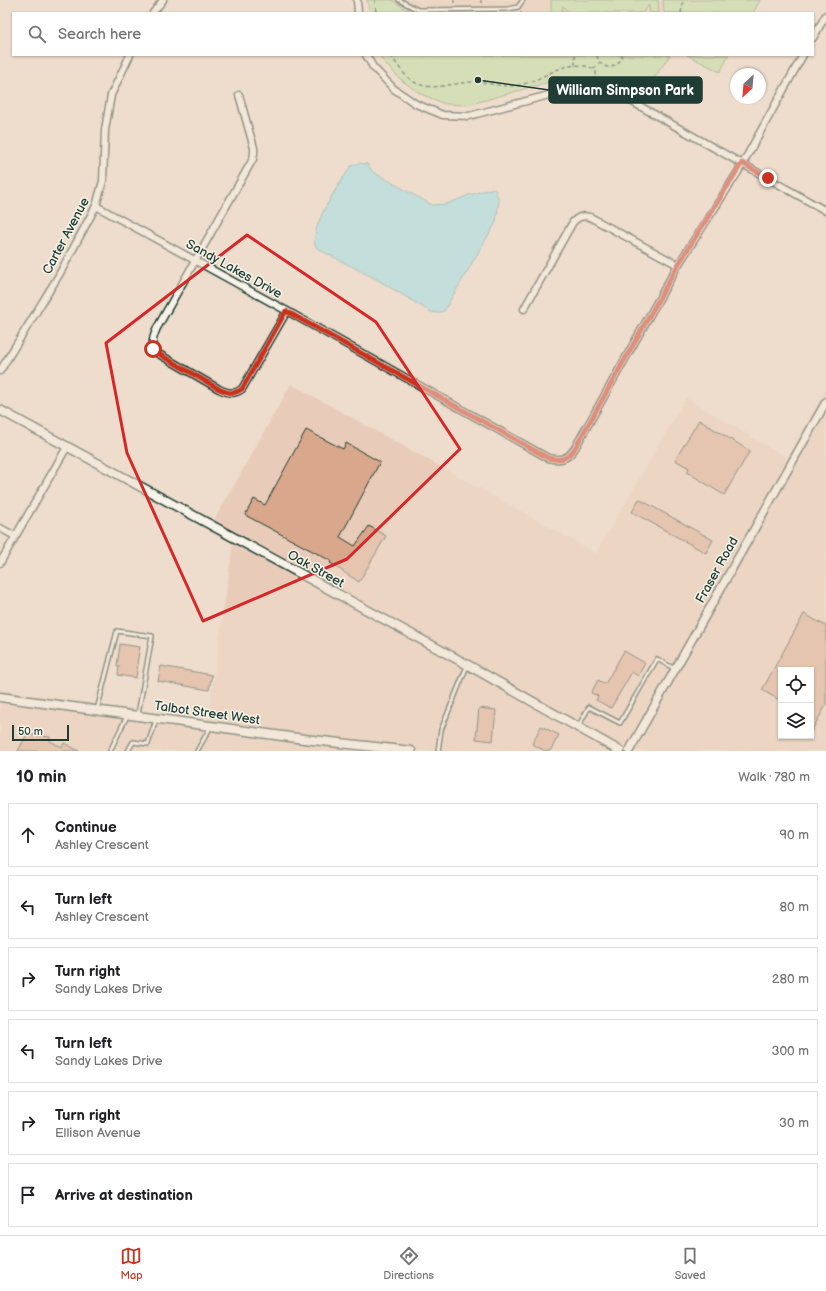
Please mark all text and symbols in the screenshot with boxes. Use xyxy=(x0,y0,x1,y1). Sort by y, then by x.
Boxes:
search box xyxy=(12,12,814,56)
icon: search xyxy=(26,23,48,45)
text: Search here xyxy=(58,25,141,44)
north arrow xyxy=(730,68,766,104)
callout: William Simpson Park xyxy=(549,77,702,103)
text: William Simpson Park xyxy=(556,82,694,99)
route end xyxy=(759,169,777,187)
street label: Carter Avenue xyxy=(39,195,93,277)
street label: Sandy Lakes Drive xyxy=(183,236,285,302)
route start xyxy=(144,340,162,358)
street label: Fraser Road xyxy=(692,534,742,606)
street label: Oak Street xyxy=(285,547,347,591)
map controls xyxy=(778,667,814,739)
button: locate xyxy=(778,667,814,703)
street label: Talbot Street West xyxy=(153,698,261,728)
button: layers xyxy=(778,703,814,739)
scale bar xyxy=(12,723,69,742)
text: 50 m xyxy=(18,725,43,738)
text: 10 min xyxy=(16,767,67,787)
text: Walk · 780 m xyxy=(738,769,810,785)
text: Continue xyxy=(55,818,117,837)
icon: ahead xyxy=(17,824,39,846)
text: 90 m xyxy=(780,827,809,843)
text: Ashley Crescent xyxy=(55,837,149,853)
text: Turn left xyxy=(55,890,112,909)
icon: left xyxy=(17,896,39,918)
text: 80 m xyxy=(780,899,809,915)
text: Ashley Crescent xyxy=(55,909,149,925)
text: Turn right xyxy=(55,962,120,981)
icon: right xyxy=(17,968,39,990)
text: 280 m xyxy=(772,971,809,987)
text: Sandy Lakes Drive xyxy=(55,981,162,997)
text: Turn left xyxy=(55,1034,112,1053)
icon: left xyxy=(17,1040,39,1062)
text: 300 m xyxy=(771,1043,809,1059)
text: Sandy Lakes Drive xyxy=(55,1053,162,1069)
text: Turn right xyxy=(55,1106,120,1125)
icon: right xyxy=(17,1112,39,1134)
text: 30 m xyxy=(779,1115,809,1131)
text: Ellison Avenue xyxy=(55,1125,141,1141)
icon: arrive xyxy=(17,1184,39,1206)
text: Arrive at destination xyxy=(55,1186,193,1205)
tab: Map xyxy=(120,1245,143,1282)
tab: Directions xyxy=(383,1245,434,1282)
tab: Saved xyxy=(675,1245,706,1282)

